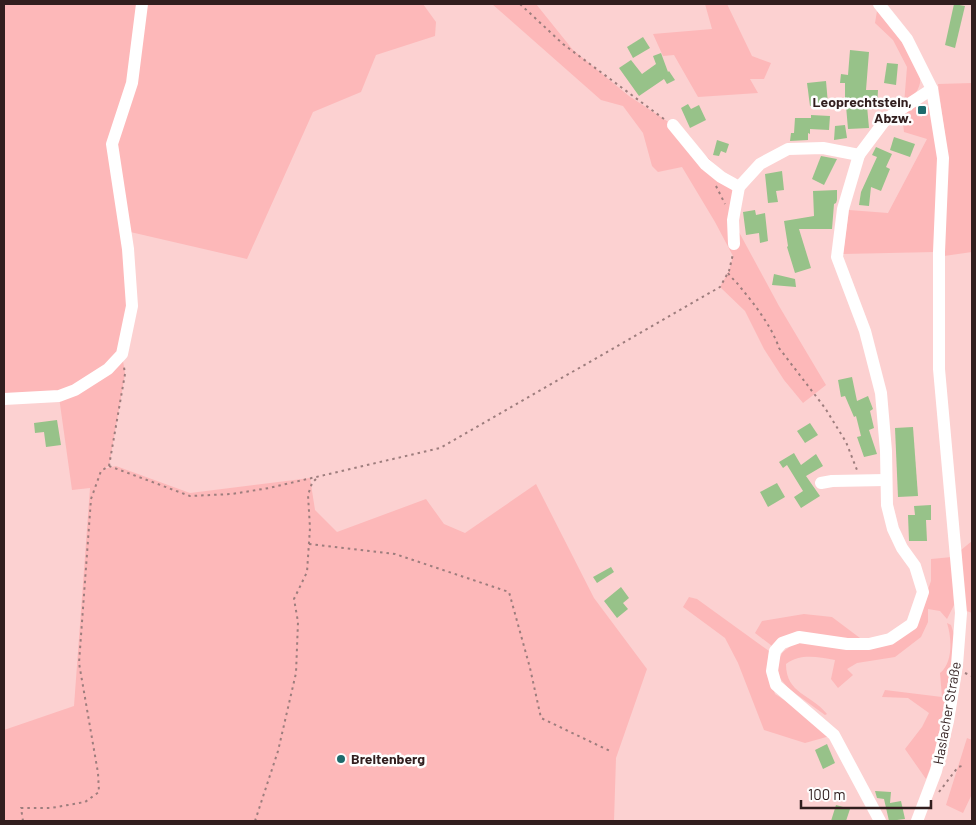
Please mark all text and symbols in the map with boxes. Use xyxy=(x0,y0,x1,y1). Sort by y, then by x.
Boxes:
place label: Leoprechtstein, Abzw. xyxy=(813,93,912,126)
marker: Leoprechtstein, Abzw. xyxy=(916,104,928,116)
street label: Haslacher Straße xyxy=(929,660,964,766)
place label: Breitenberg xyxy=(351,750,425,767)
marker: Breitenberg xyxy=(335,753,347,765)
scale bar xyxy=(801,778,931,810)
text: 100 m xyxy=(808,785,846,803)

